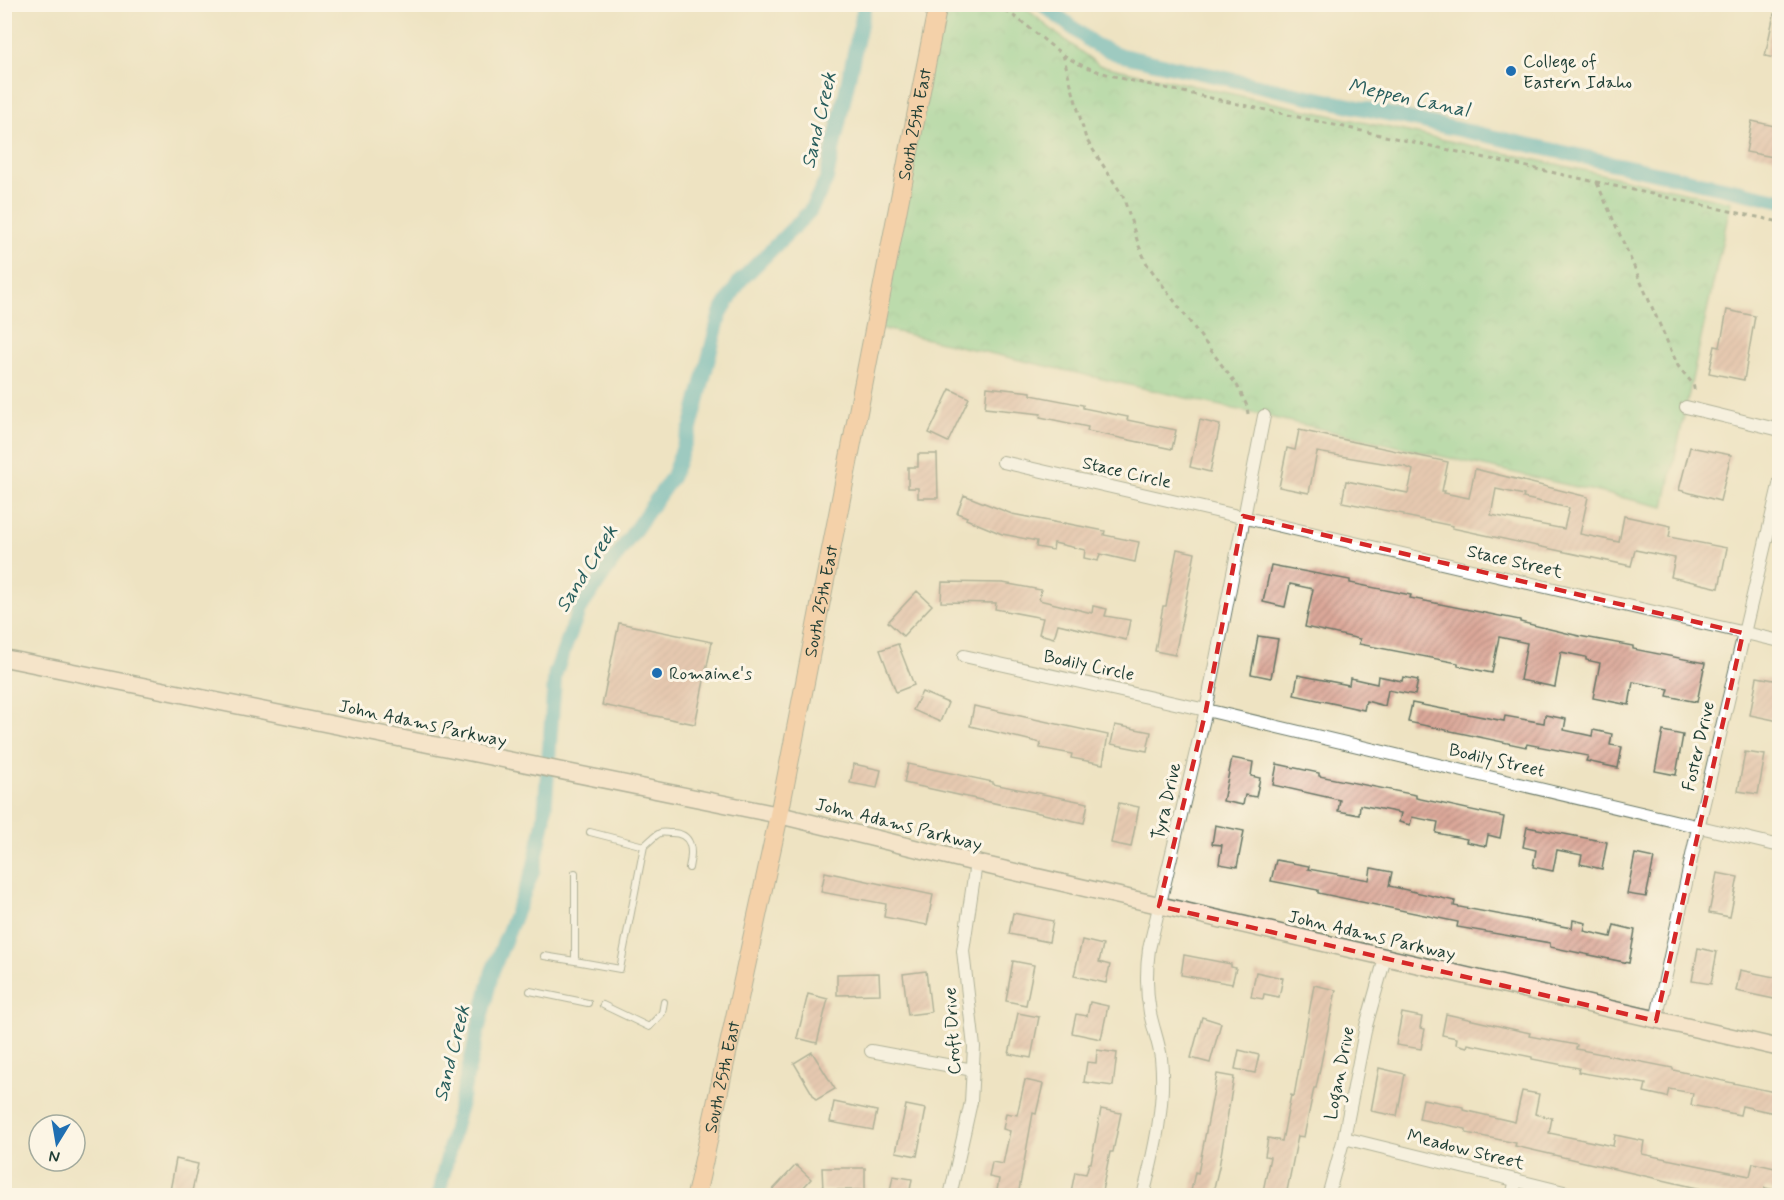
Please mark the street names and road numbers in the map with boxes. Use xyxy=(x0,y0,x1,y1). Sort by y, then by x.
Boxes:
street label: South 25th East xyxy=(893,65,938,183)
street label: Stace Circle xyxy=(1080,451,1174,495)
street label: Stace Street xyxy=(1465,539,1565,585)
street label: South 25th East xyxy=(799,542,845,660)
street label: Bodily Circle xyxy=(1041,645,1136,687)
street label: John Adams Parkway xyxy=(337,694,509,753)
street label: Foster Drive xyxy=(1677,699,1721,794)
street label: Bodily Street xyxy=(1446,738,1547,784)
street label: Tyra Drive xyxy=(1146,760,1188,842)
street label: John Adams Parkway xyxy=(813,793,985,857)
street label: John Adams Parkway xyxy=(1286,905,1458,967)
street label: Croft Drive xyxy=(939,987,967,1075)
street label: South 25th East xyxy=(699,1018,747,1135)
street label: Logan Drive xyxy=(1319,1025,1363,1122)
street label: Meadow Street xyxy=(1405,1124,1527,1176)

